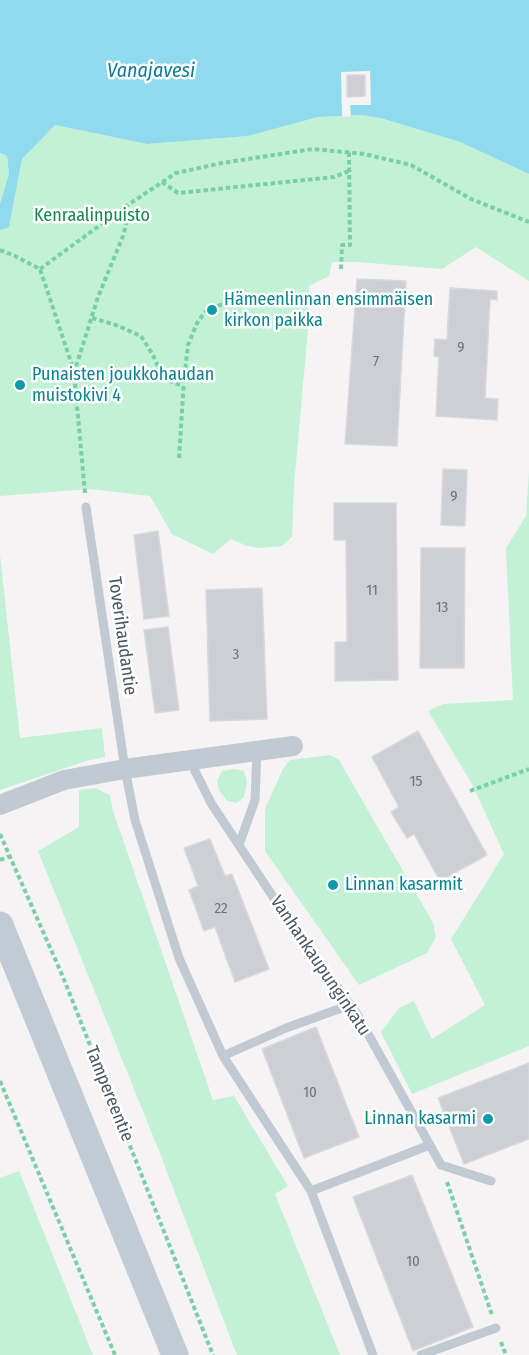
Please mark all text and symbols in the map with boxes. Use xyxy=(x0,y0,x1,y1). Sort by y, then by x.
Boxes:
water label: Vanajavesi xyxy=(107,59,195,83)
park label: Kenraalinpuisto xyxy=(34,205,150,227)
place label: Hämeenlinnan ensimmäisen kirkon paikka xyxy=(224,289,433,332)
marker: Hämeenlinnan ensimmäisen kirkon paikka xyxy=(205,303,219,317)
house number: 9 xyxy=(457,339,465,357)
house number: 7 xyxy=(373,353,379,371)
place label: Punaisten joukkohaudan muistokivi 4 xyxy=(32,364,214,406)
marker: Punaisten joukkohaudan muistokivi 4 xyxy=(13,378,27,392)
house number: 9 xyxy=(450,488,458,506)
street label: Toverihaudantie xyxy=(103,575,141,697)
house number: 11 xyxy=(366,582,378,600)
house number: 13 xyxy=(436,599,448,617)
house number: 3 xyxy=(233,646,239,664)
house number: 15 xyxy=(410,773,422,791)
place label: Linnan kasarmit xyxy=(345,874,463,896)
marker: Linnan kasarmit xyxy=(326,878,340,892)
street label: Vanhankaupunginkatu xyxy=(265,892,375,1040)
house number: 22 xyxy=(214,900,228,918)
street label: Tampereentie xyxy=(80,1043,138,1145)
house number: 10 xyxy=(303,1084,317,1102)
place label: Linnan kasarmi xyxy=(364,1108,476,1130)
marker: Linnan kasarmi xyxy=(481,1112,495,1126)
house number: 10 xyxy=(406,1253,420,1271)

